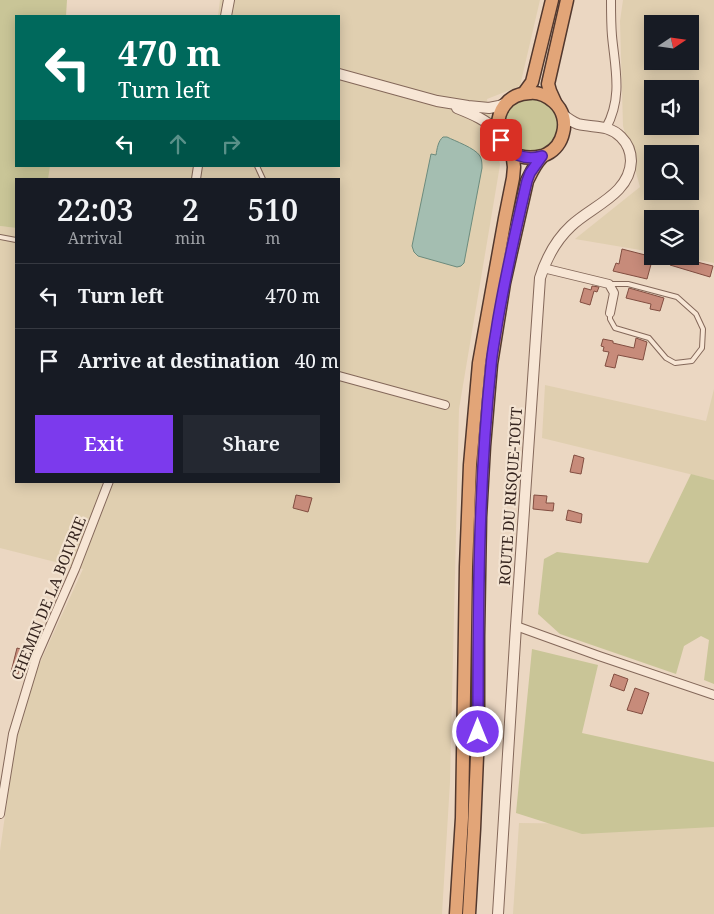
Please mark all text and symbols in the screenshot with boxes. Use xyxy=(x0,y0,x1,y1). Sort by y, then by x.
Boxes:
north arrow xyxy=(644,15,699,70)
map controls xyxy=(644,15,699,265)
text: 470 m xyxy=(118,29,221,76)
icon: left xyxy=(35,35,100,100)
text: Turn left xyxy=(118,74,210,104)
button: sound xyxy=(644,80,699,135)
pin xyxy=(480,119,522,161)
icon: arrive xyxy=(487,126,515,154)
icon: left xyxy=(111,130,139,158)
icon: ahead xyxy=(164,130,192,158)
icon: right xyxy=(217,130,245,158)
button: search xyxy=(644,145,699,200)
text: 22:03 xyxy=(57,189,133,230)
text: 2 xyxy=(182,189,199,230)
text: 510 xyxy=(247,189,298,230)
button: layers xyxy=(644,210,699,265)
text: Arrival xyxy=(68,227,122,249)
text: min xyxy=(175,227,206,249)
text: m xyxy=(265,227,280,249)
icon: left xyxy=(35,282,63,310)
text: Turn left xyxy=(78,283,164,309)
text: 470 m xyxy=(265,283,320,309)
icon: arrive xyxy=(35,347,63,375)
text: Arrive at destination xyxy=(78,348,280,374)
text: 40 m xyxy=(295,348,339,374)
street label: ROUTE DU RISQUE-TOUT xyxy=(494,406,526,586)
button: Exit xyxy=(35,415,173,473)
button: Share xyxy=(183,415,320,473)
street label: CHEMIN DE LA BOIVRIE xyxy=(6,513,90,683)
position arrow xyxy=(451,705,503,757)

